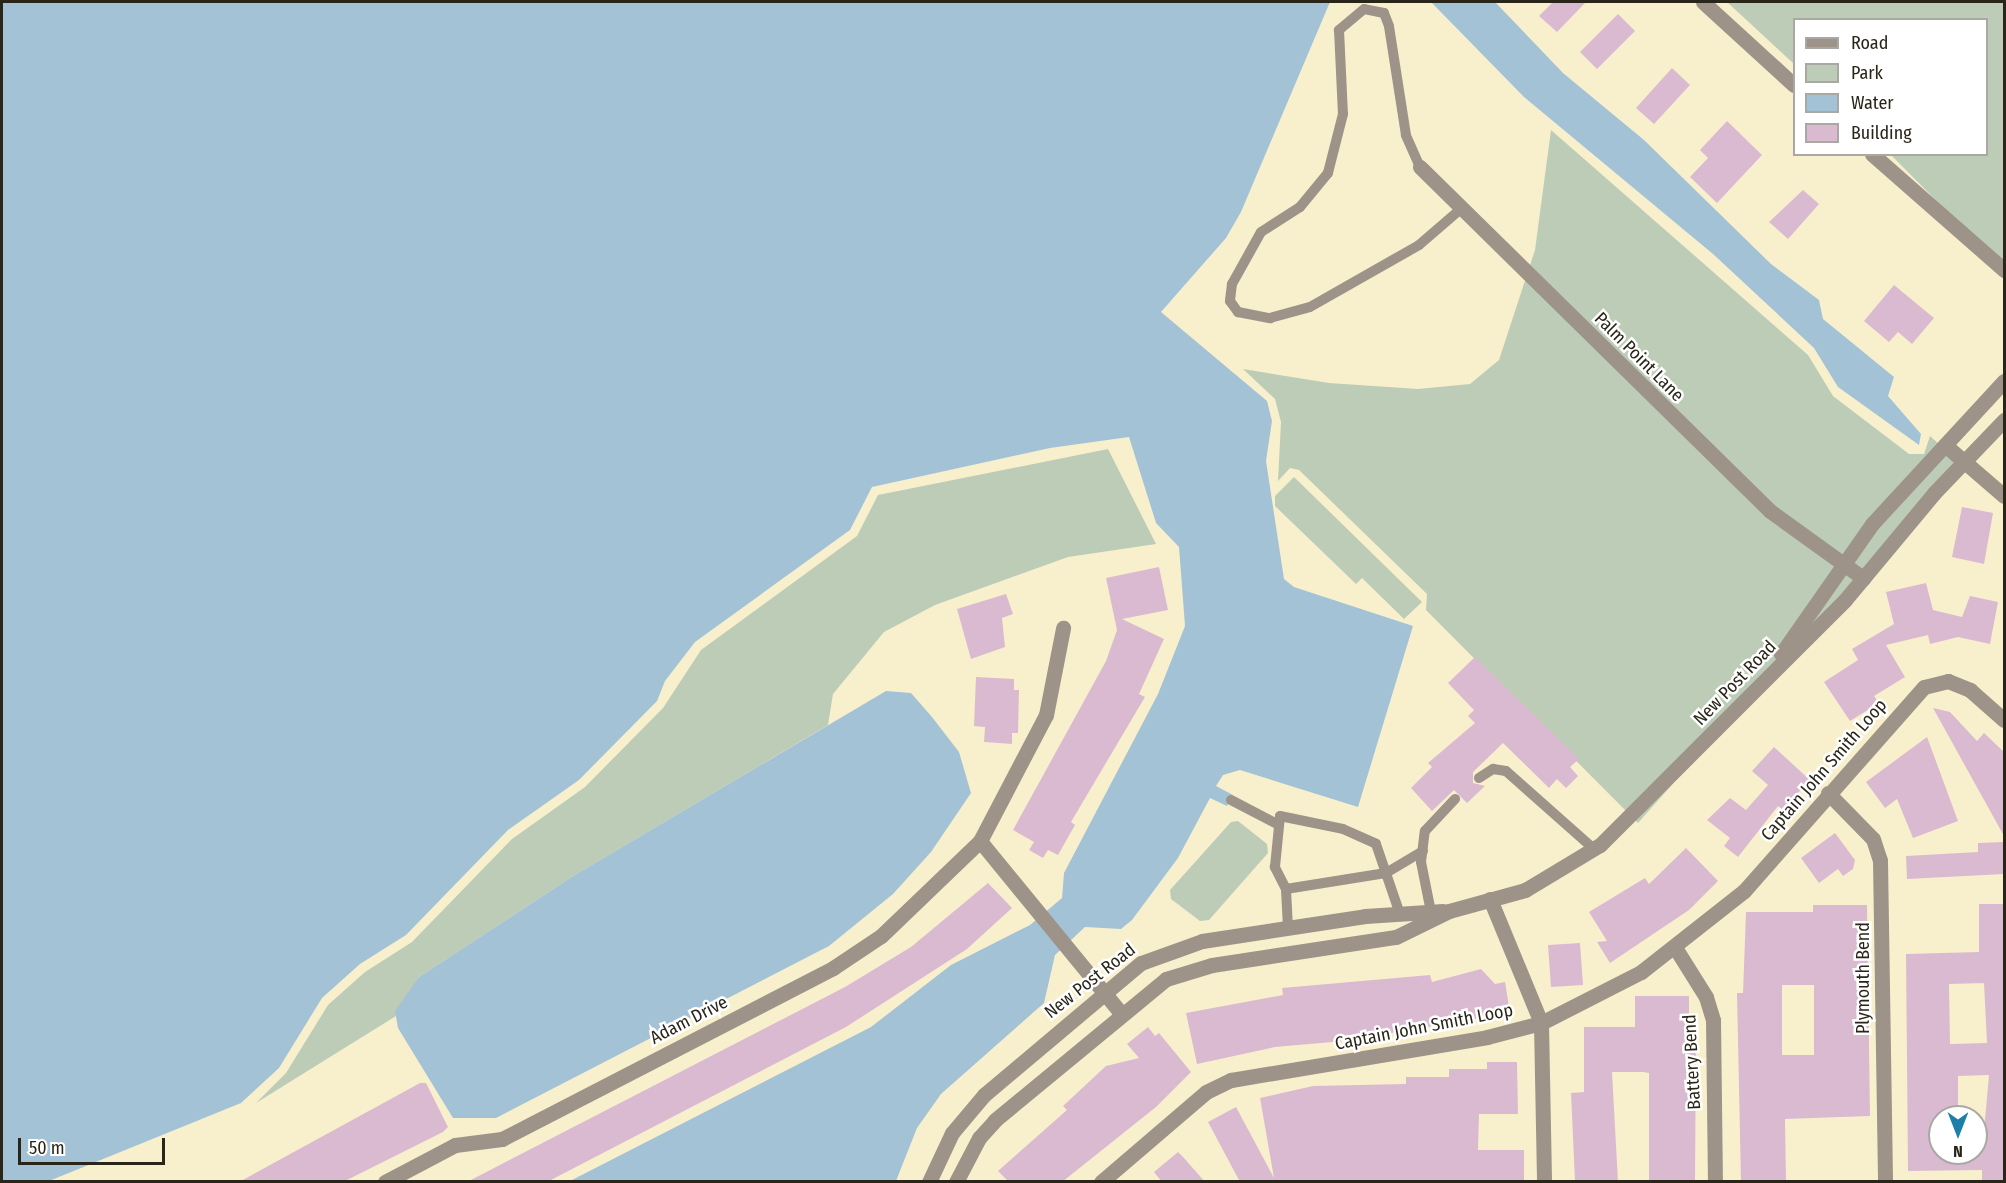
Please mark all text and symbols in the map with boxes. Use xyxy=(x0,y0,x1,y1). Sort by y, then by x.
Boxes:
legend xyxy=(1793,18,1988,156)
text: Road xyxy=(1851,32,1888,54)
text: Park xyxy=(1851,62,1883,84)
text: Water xyxy=(1851,92,1894,114)
text: Building xyxy=(1851,122,1912,144)
street label: Palm Point Lane xyxy=(1590,308,1688,406)
street label: New Post Road xyxy=(1689,636,1781,730)
street label: Captain John Smith Loop xyxy=(1757,695,1891,845)
street label: Plymouth Bend xyxy=(1852,922,1874,1034)
street label: New Post Road xyxy=(1040,939,1140,1023)
street label: Adam Drive xyxy=(647,991,731,1049)
street label: Captain John Smith Loop xyxy=(1333,999,1515,1055)
street label: Battery Bend xyxy=(1679,1014,1705,1110)
north arrow xyxy=(1928,1105,1988,1165)
scale bar xyxy=(21,1126,168,1164)
text: 50 m xyxy=(29,1137,65,1159)
text: N xyxy=(1953,1142,1963,1161)

